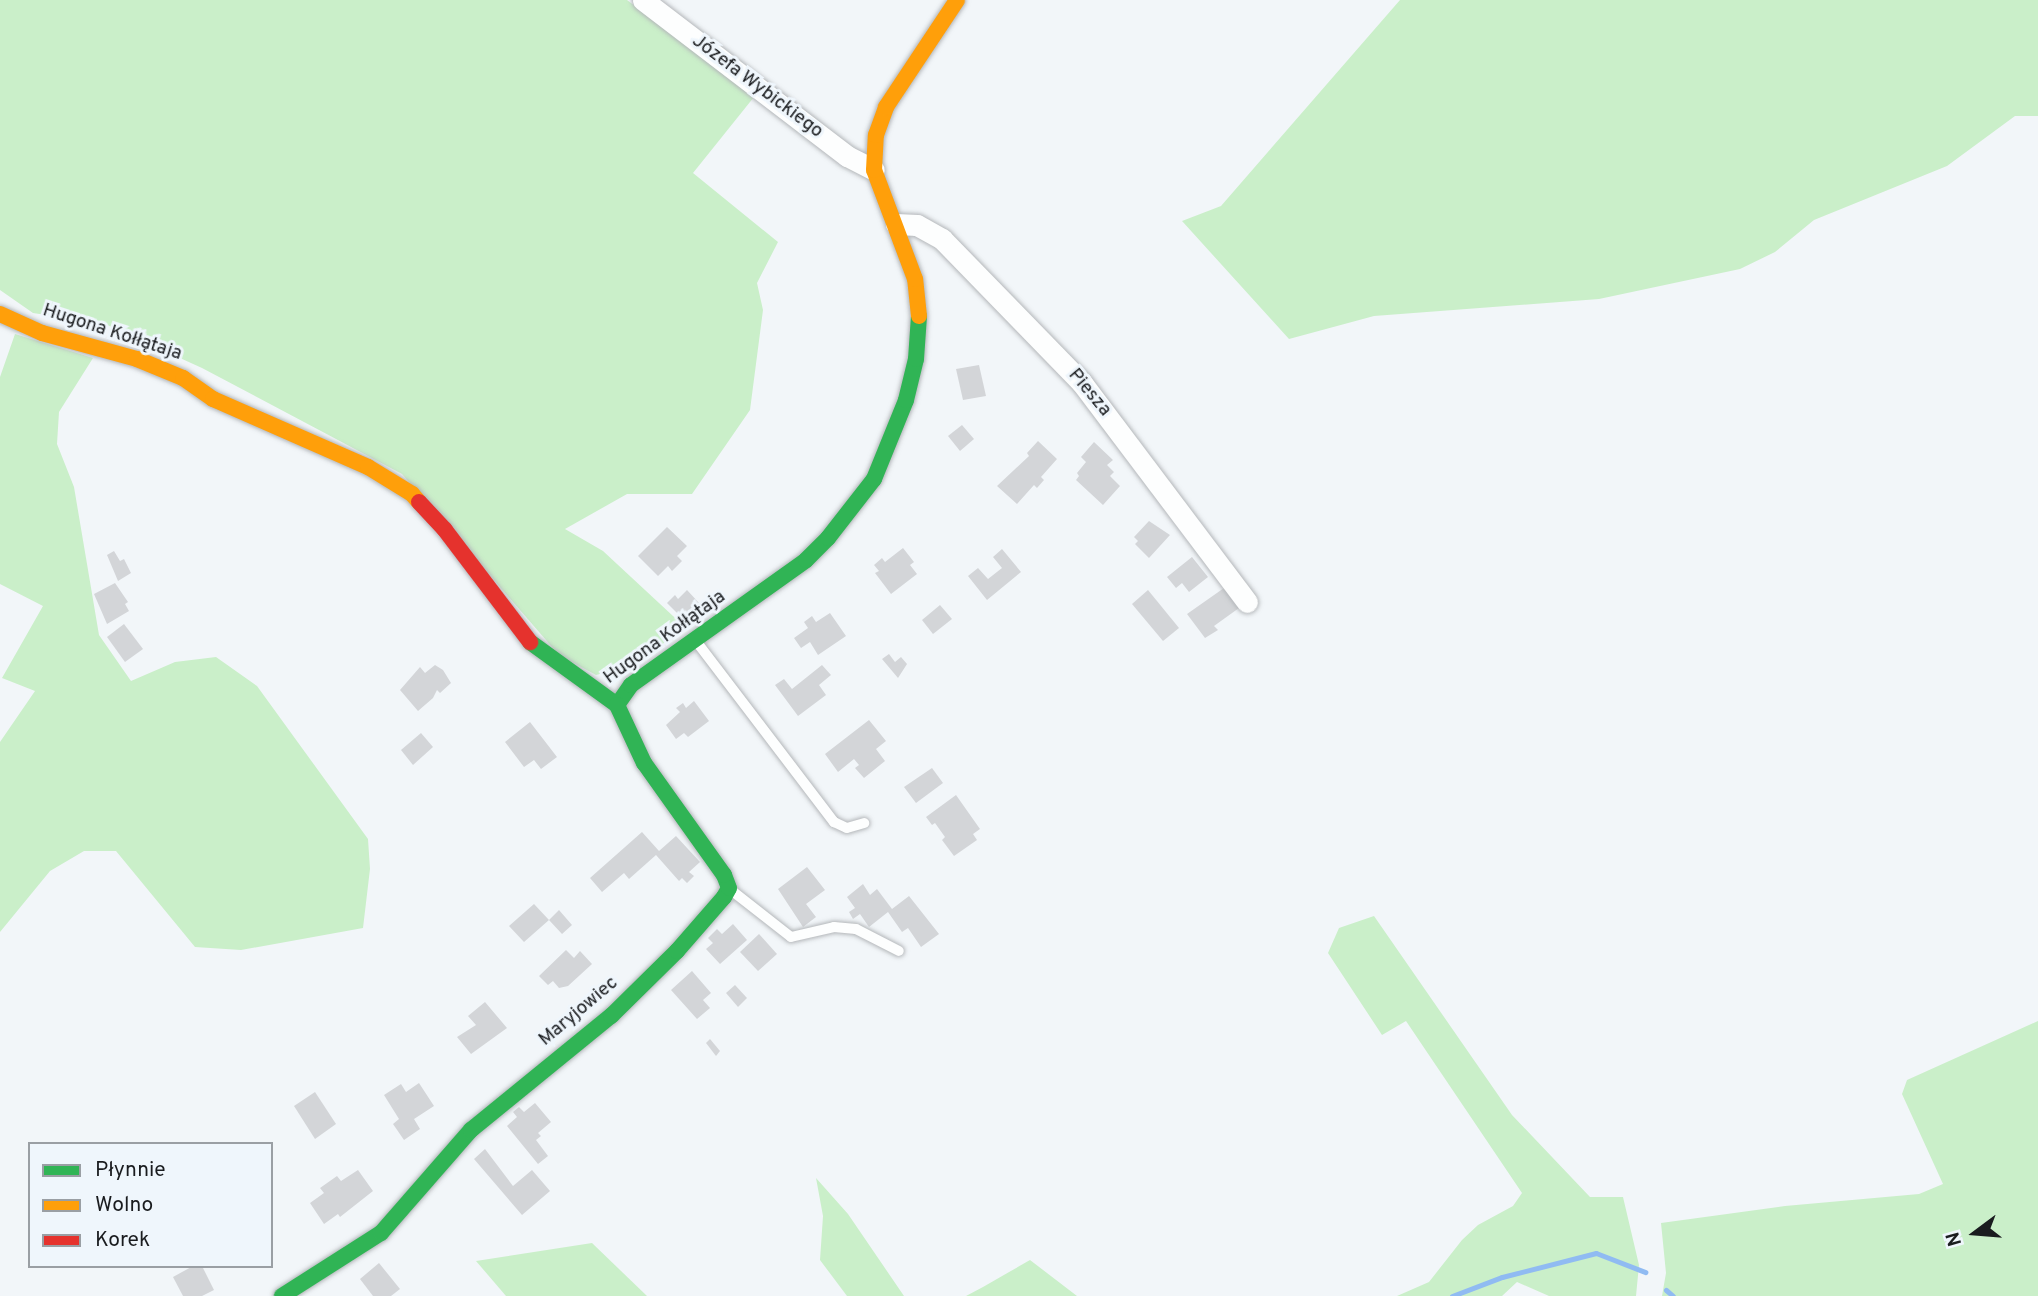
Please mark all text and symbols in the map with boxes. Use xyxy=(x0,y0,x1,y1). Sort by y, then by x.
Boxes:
street label: Józefa Wybickiego xyxy=(687,30,827,144)
street label: Hugona Kołłątaja xyxy=(40,300,184,366)
street label: Piesza xyxy=(1063,365,1115,421)
street label: Hugona Kołłątaja xyxy=(600,586,730,690)
street label: Maryjowiec xyxy=(535,972,623,1052)
legend xyxy=(28,1142,273,1268)
text: Płynnie xyxy=(95,1157,166,1184)
text: Wolno xyxy=(95,1192,153,1219)
north arrow xyxy=(1940,1198,2010,1268)
text: Korek xyxy=(95,1227,150,1254)
text: N xyxy=(1941,1229,1968,1249)

